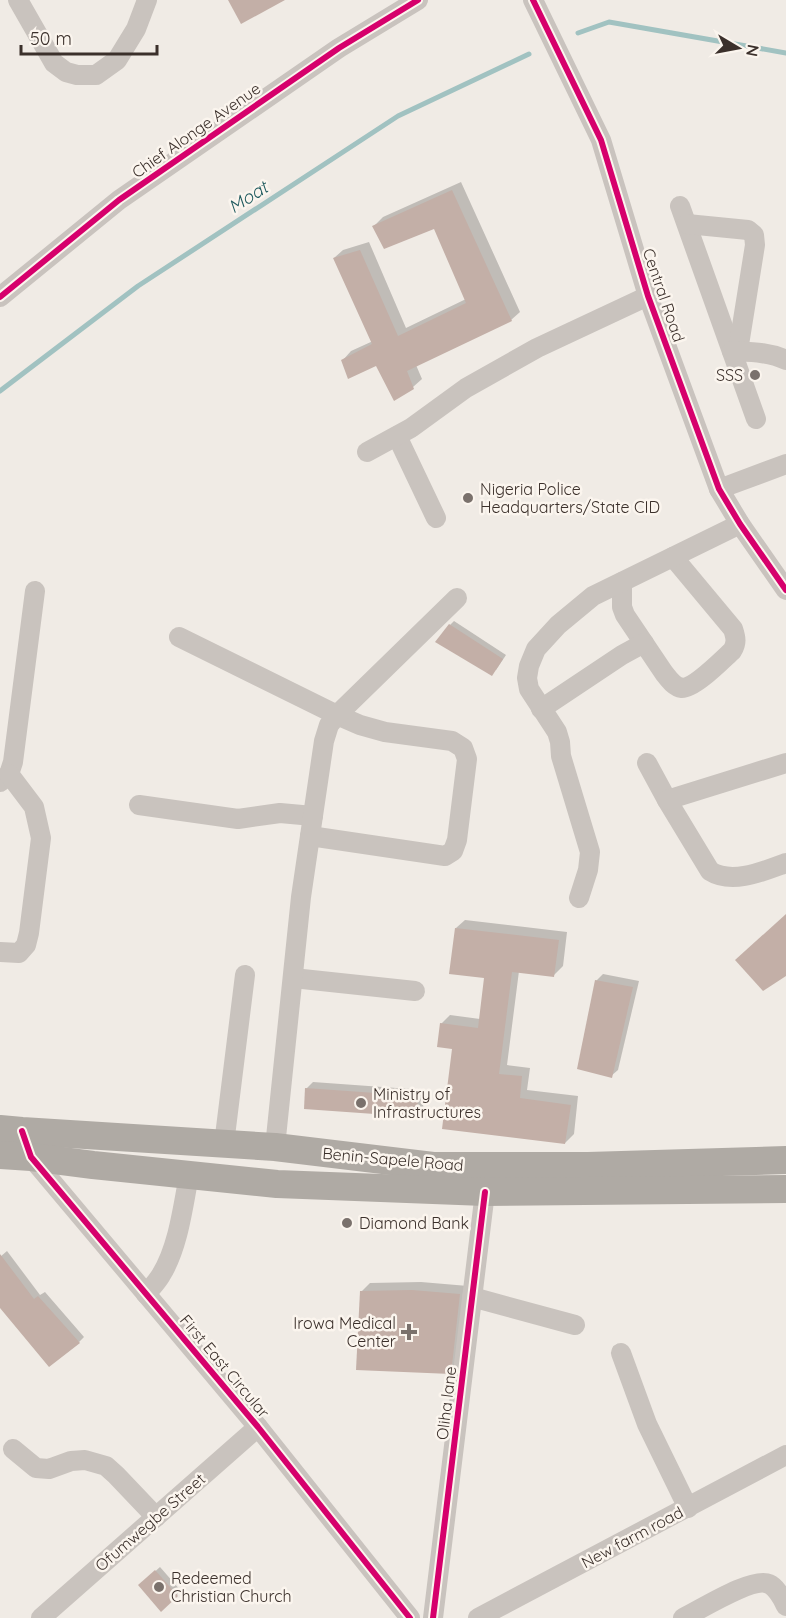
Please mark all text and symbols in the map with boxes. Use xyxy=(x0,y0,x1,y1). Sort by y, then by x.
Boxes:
scale bar xyxy=(21,18,158,56)
north arrow xyxy=(708,18,768,78)
text: 50 m xyxy=(30,27,72,50)
text: N xyxy=(742,43,764,58)
street label: Chief Alonge Avenue xyxy=(128,78,264,182)
water label: Moat xyxy=(224,175,274,218)
street label: Central Road xyxy=(639,246,689,344)
place label: SSS xyxy=(716,365,743,385)
marker: SSS xyxy=(748,368,762,382)
place label: Nigeria Police Headquarters/State CID xyxy=(480,479,660,517)
marker: Nigeria Police Headquarters/State CID xyxy=(461,491,475,505)
place label: Ministry of Infrastructures xyxy=(373,1084,481,1122)
marker: Ministry of Infrastructures xyxy=(354,1096,368,1110)
street label: Benin-Sapele Road xyxy=(322,1143,464,1175)
place label: Diamond Bank xyxy=(359,1213,469,1233)
marker: Diamond Bank xyxy=(340,1216,354,1230)
street label: First East Circular xyxy=(176,1310,274,1422)
place label: Irowa Medical Center xyxy=(293,1313,396,1351)
marker: Irowa Medical Center xyxy=(400,1323,418,1341)
street label: Oliha lane xyxy=(432,1365,460,1441)
street label: Ofumwegbe Street xyxy=(91,1469,209,1575)
street label: New farm road xyxy=(578,1502,686,1572)
place label: Redeemed Christian Church xyxy=(171,1568,292,1606)
marker: Redeemed Christian Church xyxy=(152,1580,166,1594)

